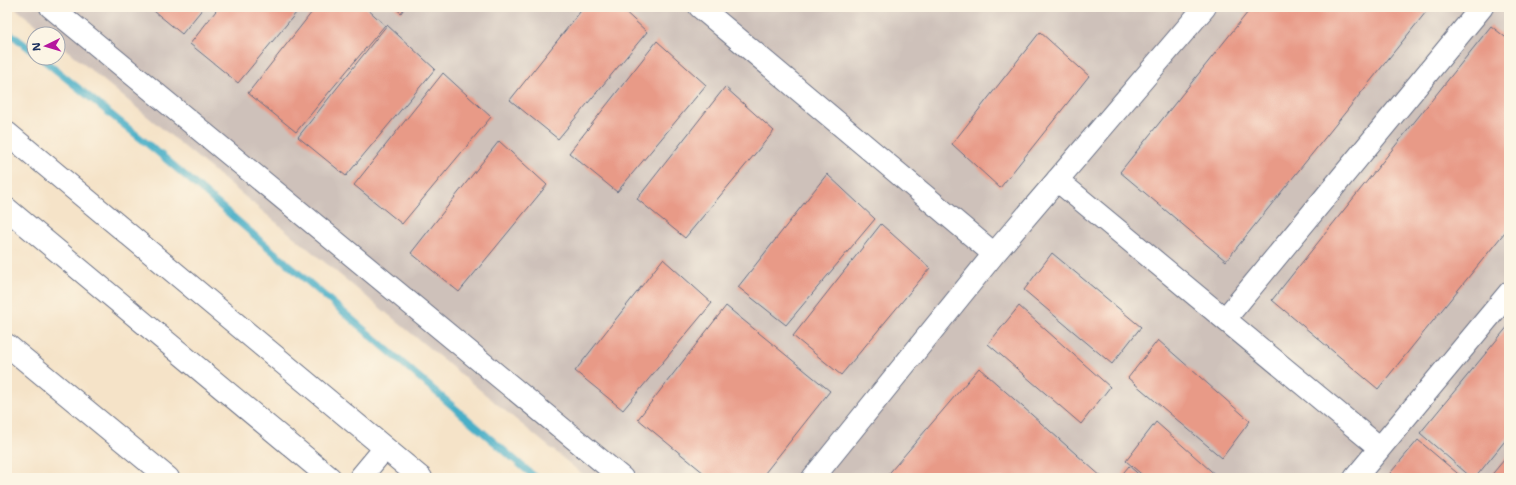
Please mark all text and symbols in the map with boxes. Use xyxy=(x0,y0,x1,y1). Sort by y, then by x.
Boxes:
north arrow xyxy=(26,26,66,66)
text: N xyxy=(29,42,44,52)

